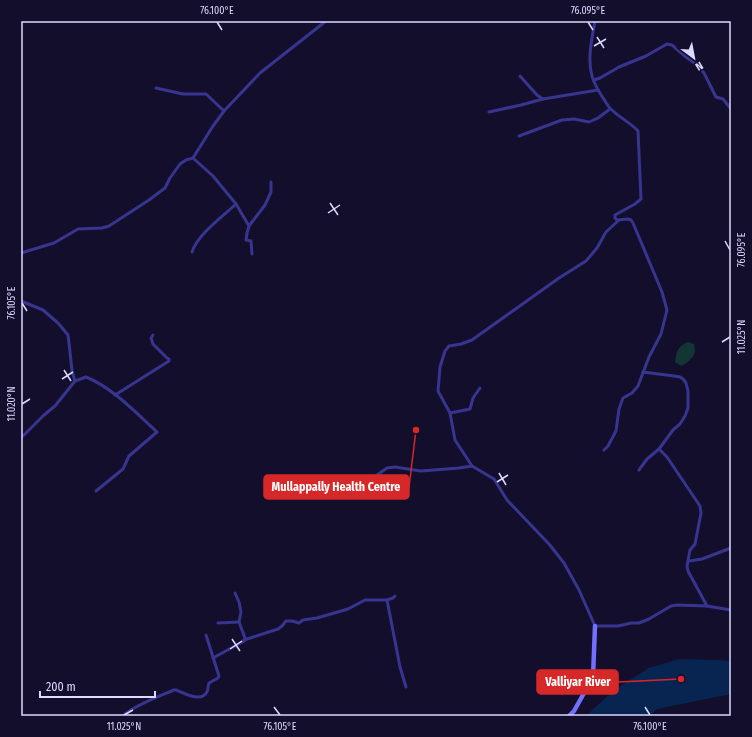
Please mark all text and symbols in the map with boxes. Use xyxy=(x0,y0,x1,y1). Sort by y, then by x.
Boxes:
text: 76.100°E xyxy=(200,5,234,17)
text: 76.095°E xyxy=(571,5,606,17)
north arrow xyxy=(674,38,714,78)
text: N xyxy=(693,59,705,73)
text: 76.095°E xyxy=(736,232,748,267)
text: 76.105°E xyxy=(6,286,18,319)
text: 11.025°N xyxy=(736,320,748,354)
text: 11.020°N xyxy=(6,386,18,422)
callout: Mullappally Health Centre xyxy=(264,475,409,499)
text: Mullappally Health Centre xyxy=(272,480,400,494)
callout: Valliyar River xyxy=(537,670,618,694)
scale bar xyxy=(40,673,155,699)
text: Valliyar River xyxy=(544,675,611,689)
text: 200 m xyxy=(46,680,76,694)
text: 11.025°N xyxy=(107,721,141,733)
text: 76.105°E xyxy=(264,721,297,733)
text: 76.100°E xyxy=(633,721,667,733)

